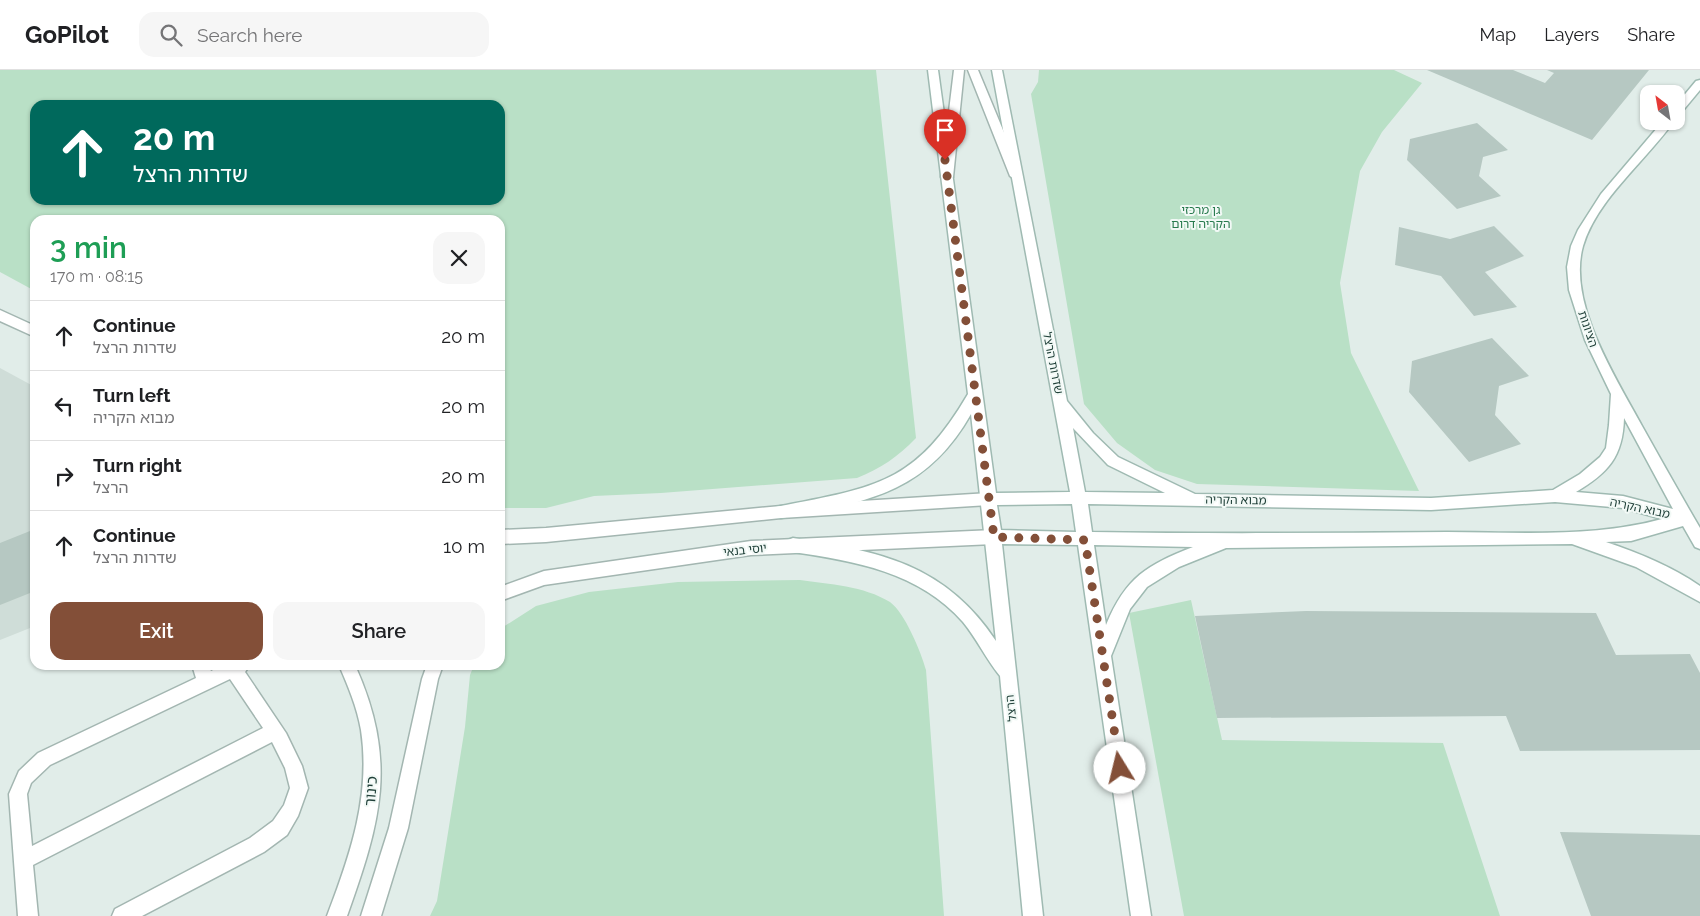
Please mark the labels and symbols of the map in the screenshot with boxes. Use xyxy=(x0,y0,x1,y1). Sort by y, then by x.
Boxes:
north arrow xyxy=(1640,85,1685,130)
pin xyxy=(924,109,966,160)
park label: גן מרכזי הקריה דרום xyxy=(1171,203,1231,231)
street label: הציונות xyxy=(1575,309,1601,349)
street label: שדרות הרצל xyxy=(1040,331,1066,395)
street label: מבוא הקריה xyxy=(1205,492,1267,508)
street label: מבוא הקריה xyxy=(1609,495,1671,521)
street label: יוסי בנאי xyxy=(723,541,767,559)
street label: הרצל xyxy=(1003,694,1019,722)
position arrow xyxy=(1093,741,1145,793)
street label: כינור xyxy=(361,775,381,807)

